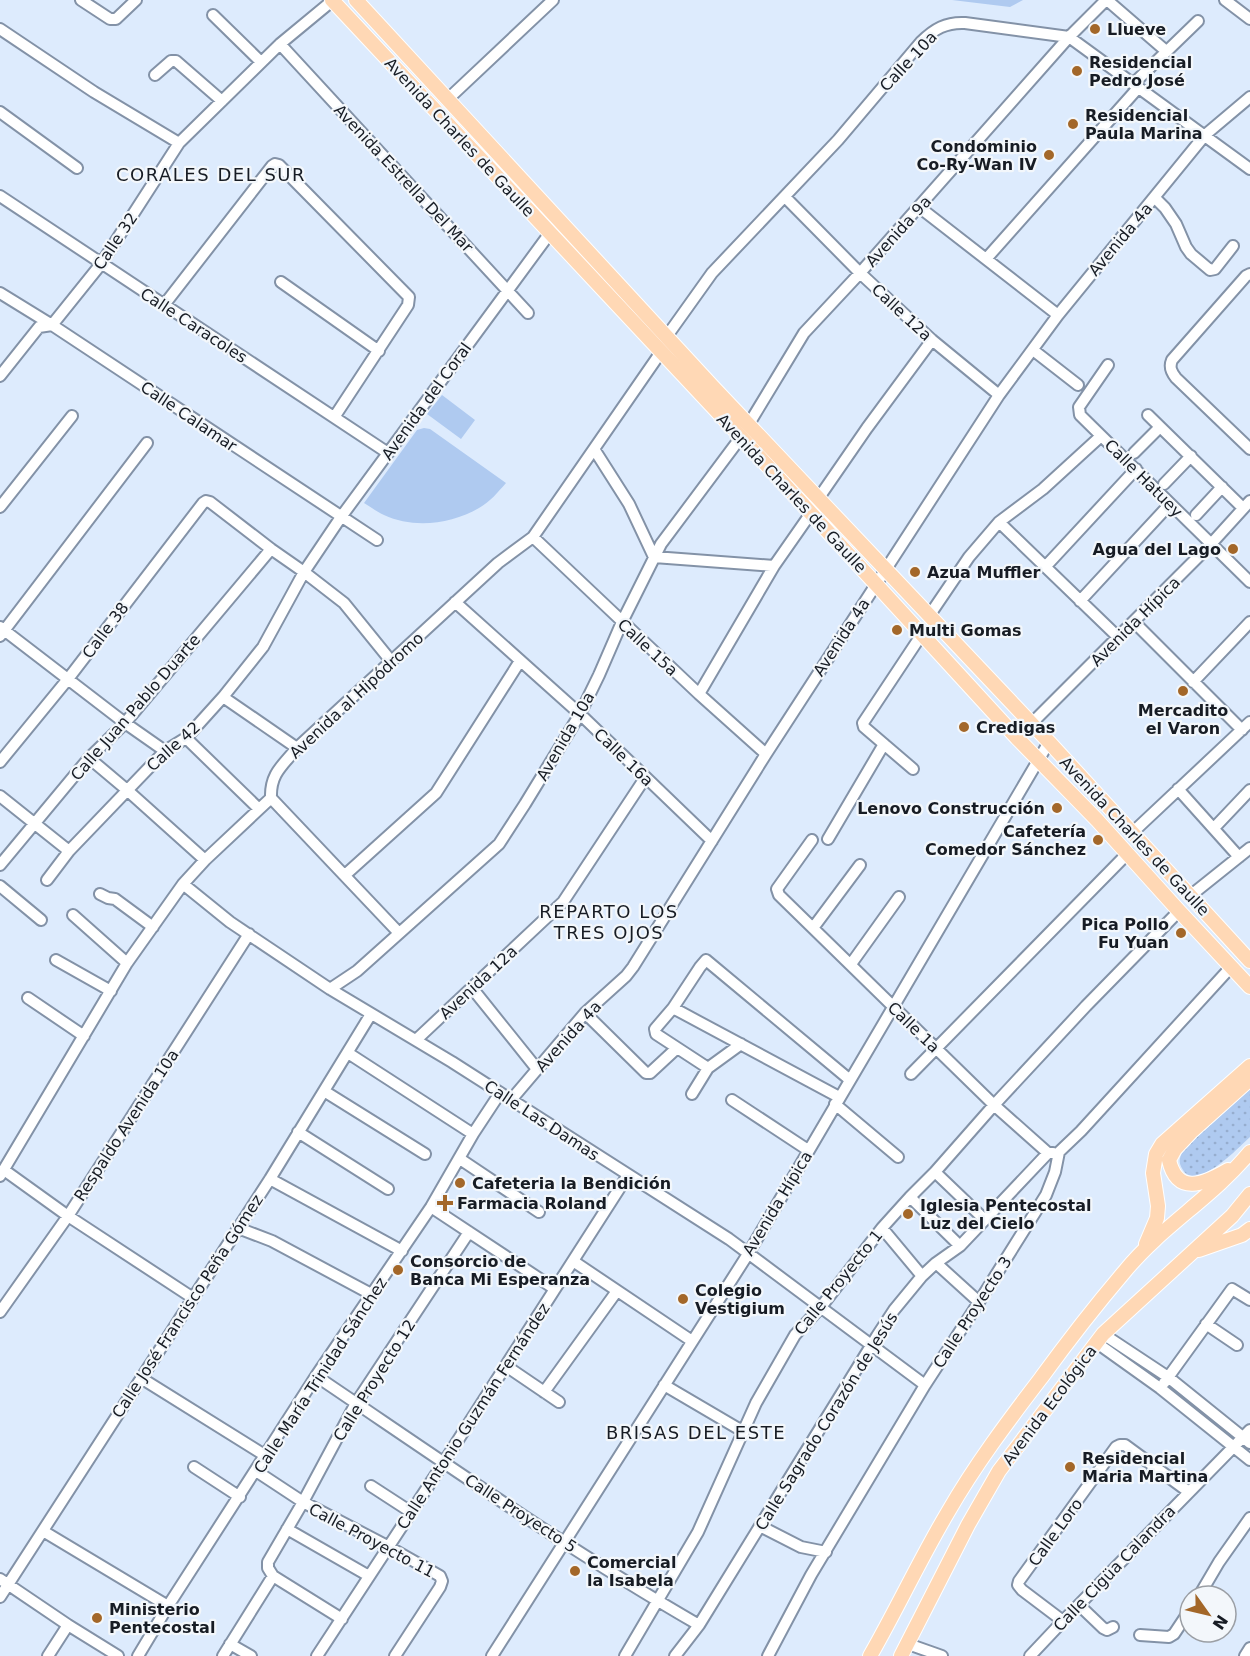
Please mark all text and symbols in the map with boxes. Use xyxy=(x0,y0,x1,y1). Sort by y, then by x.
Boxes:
place label: Llueve xyxy=(1107,20,1166,39)
marker: Llueve xyxy=(1088,22,1102,36)
street label: Calle 10a xyxy=(876,27,941,95)
place label: Residencial Pedro José xyxy=(1089,53,1192,90)
street label: Avenida Charles de Gaulle xyxy=(381,54,538,221)
marker: Residencial Pedro José xyxy=(1070,64,1084,78)
street label: Avenida Estrella Del Mar xyxy=(330,100,478,257)
place label: Residencial Paula Marina xyxy=(1085,106,1203,143)
marker: Residencial Paula Marina xyxy=(1066,117,1080,131)
place label: Condominio Co-Ry-Wan IV xyxy=(917,137,1038,174)
marker: Condominio Co-Ry-Wan IV xyxy=(1042,148,1056,162)
district label: CORALES DEL SUR xyxy=(116,164,306,185)
street label: Avenida 9a xyxy=(862,192,935,271)
street label: Avenida 4a xyxy=(1085,199,1156,279)
street label: Calle 32 xyxy=(89,209,142,274)
street label: Calle 12a xyxy=(868,280,936,345)
street label: Calle Caracoles xyxy=(137,284,251,367)
street label: Avenida del Coral xyxy=(377,339,475,464)
street label: Calle Calamar xyxy=(137,377,241,456)
street label: Avenida Charles de Gaulle xyxy=(713,410,870,577)
street label: Calle Hatuey xyxy=(1101,435,1187,521)
place label: Agua del Lago xyxy=(1093,540,1221,559)
marker: Agua del Lago xyxy=(1226,542,1240,556)
place label: Azua Muffler xyxy=(927,563,1040,582)
marker: Azua Muffler xyxy=(908,565,922,579)
street label: Avenida Hípica xyxy=(1087,573,1184,670)
street label: Avenida 4a xyxy=(809,595,874,680)
street label: Calle 38 xyxy=(78,599,133,662)
street label: Calle 15a xyxy=(614,615,682,680)
place label: Multi Gomas xyxy=(909,621,1022,640)
marker: Multi Gomas xyxy=(890,623,904,637)
street label: Avenida al Hipódromo xyxy=(285,628,427,762)
street label: Calle Juan Pablo Duarte xyxy=(67,630,204,784)
marker: Mercadito el Varon xyxy=(1176,684,1190,698)
street label: Avenida 10a xyxy=(532,689,598,784)
place label: Mercadito el Varon xyxy=(1138,701,1228,738)
street label: Calle 42 xyxy=(143,718,204,775)
place label: Credigas xyxy=(976,718,1055,737)
marker: Credigas xyxy=(957,720,971,734)
street label: Calle 16a xyxy=(590,724,657,790)
street label: Avenida Charles de Gaulle xyxy=(1056,753,1213,920)
place label: Lenovo Construcción xyxy=(857,799,1045,818)
marker: Lenovo Construcción xyxy=(1050,801,1064,815)
place label: Cafetería Comedor Sánchez xyxy=(925,822,1086,859)
marker: Cafetería Comedor Sánchez xyxy=(1091,833,1105,847)
district label: REPARTO LOS TRES OJOS xyxy=(539,901,679,943)
place label: Pica Pollo Fu Yuan xyxy=(1081,915,1169,952)
marker: Pica Pollo Fu Yuan xyxy=(1174,926,1188,940)
street label: Avenida 12a xyxy=(436,942,521,1023)
street label: Avenida 4a xyxy=(532,997,605,1076)
street label: Calle 1a xyxy=(884,998,944,1057)
street label: Respaldo Avenida 10a xyxy=(70,1046,183,1205)
street label: Calle Las Damas xyxy=(481,1076,603,1165)
street label: Avenida Hípica xyxy=(739,1148,816,1259)
place label: Cafeteria la Bendición xyxy=(472,1174,671,1193)
marker: Cafeteria la Bendición xyxy=(453,1176,467,1190)
street label: Calle José Francisco Peña Gómez xyxy=(108,1191,267,1421)
place label: Farmacia Roland xyxy=(457,1194,607,1213)
marker: Farmacia Roland xyxy=(438,1196,452,1210)
place label: Iglesia Pentecostal Luz del Cielo xyxy=(920,1196,1092,1233)
marker: Iglesia Pentecostal Luz del Cielo xyxy=(901,1207,915,1221)
street label: Calle Proyecto 1 xyxy=(790,1226,887,1339)
place label: Consorcio de Banca Mi Esperanza xyxy=(410,1252,590,1289)
street label: Calle Proyecto 3 xyxy=(929,1253,1016,1372)
marker: Consorcio de Banca Mi Esperanza xyxy=(391,1263,405,1277)
street label: Calle María Trinidad Sánchez xyxy=(250,1274,391,1477)
place label: Colegio Vestigium xyxy=(695,1281,785,1318)
marker: Colegio Vestigium xyxy=(676,1292,690,1306)
street label: Calle Antonio Guzmán Fernández xyxy=(393,1300,554,1533)
street label: Calle Sagrado Corazón de Jesús xyxy=(751,1309,902,1534)
street label: Calle Proyecto 12 xyxy=(329,1316,420,1445)
street label: Avenida Ecológica xyxy=(998,1342,1101,1469)
district label: BRISAS DEL ESTE xyxy=(606,1422,786,1443)
place label: Residencial Maria Martina xyxy=(1082,1449,1208,1486)
marker: Residencial Maria Martina xyxy=(1063,1460,1077,1474)
street label: Calle Proyecto 5 xyxy=(461,1470,580,1557)
street label: Calle Loro xyxy=(1024,1495,1086,1570)
street label: Calle Proyecto 11 xyxy=(306,1499,438,1582)
street label: Calle Cigüa Calandra xyxy=(1049,1501,1179,1635)
place label: Comercial la Isabela xyxy=(587,1553,676,1590)
marker: Comercial la Isabela xyxy=(568,1564,582,1578)
north arrow xyxy=(1178,1584,1238,1644)
place label: Ministerio Pentecostal xyxy=(109,1600,215,1637)
marker: Ministerio Pentecostal xyxy=(90,1611,104,1625)
text: N xyxy=(1208,1611,1232,1633)

